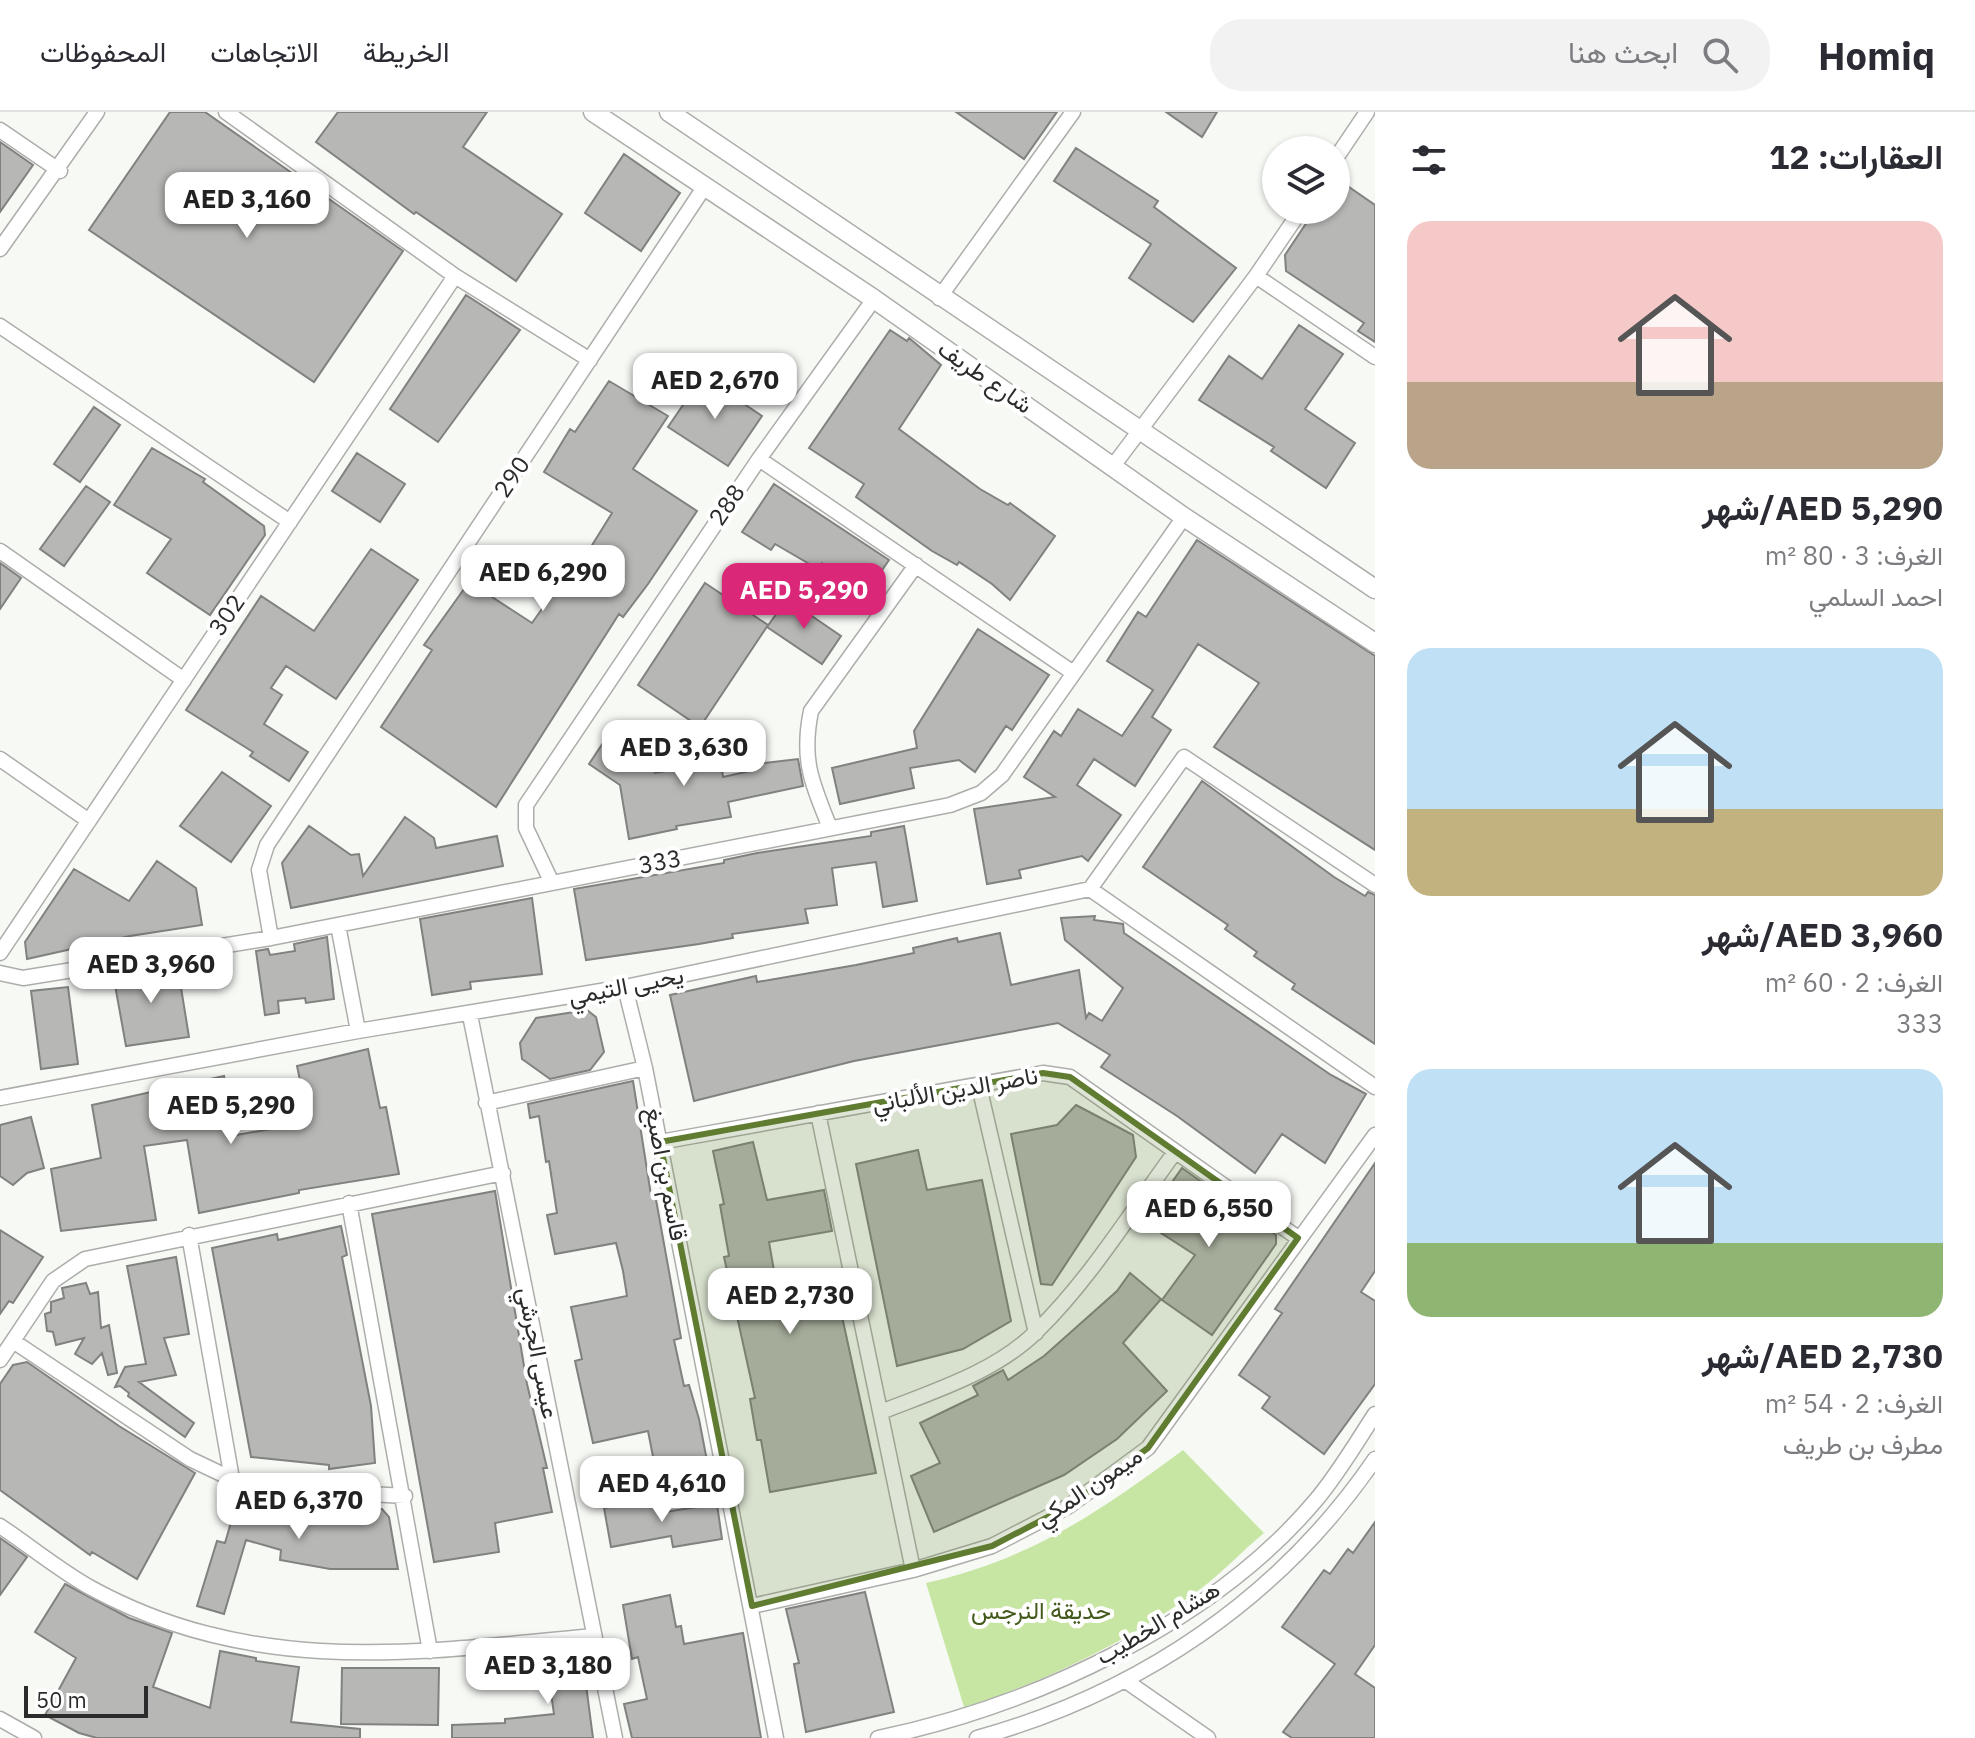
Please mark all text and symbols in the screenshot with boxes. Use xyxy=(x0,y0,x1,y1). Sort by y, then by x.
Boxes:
search box xyxy=(1210,19,1770,91)
text: Homiq xyxy=(1818,31,1935,80)
text: ابحث هنا xyxy=(1568,32,1678,71)
text: المحفوظات xyxy=(40,33,166,70)
text: الاتجاهات xyxy=(210,33,319,70)
text: الخريطة xyxy=(363,33,449,70)
icon: search xyxy=(1698,33,1742,77)
text: العقارات: 12 xyxy=(1769,134,1943,178)
map controls xyxy=(1262,136,1350,224)
button: layers xyxy=(1262,136,1350,224)
icon: filters xyxy=(1407,138,1451,182)
pin: AED 3,160 xyxy=(155,172,339,240)
text: AED 3,160 xyxy=(183,181,311,215)
icon: home xyxy=(1603,273,1747,417)
street label: شارع طريف xyxy=(931,332,1039,421)
pin: AED 2,670 xyxy=(623,353,807,421)
text: AED 2,670 xyxy=(651,362,779,396)
street label: 290 xyxy=(486,450,537,503)
street label: 288 xyxy=(701,478,752,531)
text: AED 5,290/شهر xyxy=(1702,485,1943,529)
text: الغرف: 3 · 80 m² xyxy=(1765,538,1943,572)
pin: AED 6,290 xyxy=(451,545,635,613)
text: AED 6,290 xyxy=(479,554,607,588)
pin: AED 5,290 xyxy=(712,563,896,631)
text: AED 5,290 xyxy=(740,572,868,606)
text: احمد السلمي xyxy=(1809,579,1943,613)
street label: 302 xyxy=(201,588,252,641)
icon: home xyxy=(1603,700,1747,844)
pin: AED 3,630 xyxy=(592,720,776,788)
text: AED 3,630 xyxy=(620,729,748,763)
street label: 333 xyxy=(636,841,684,881)
text: AED 3,960/شهر xyxy=(1702,912,1943,956)
pin: AED 3,960 xyxy=(59,937,243,1005)
text: AED 3,960 xyxy=(87,946,215,980)
street label: يحيى التيمي xyxy=(566,958,687,1016)
text: الغرف: 2 · 60 m² xyxy=(1765,965,1943,999)
text: 333 xyxy=(1896,1006,1943,1040)
street label: ناصر الدين الألباني xyxy=(869,1059,1041,1123)
pin: AED 5,290 xyxy=(139,1078,323,1146)
text: AED 5,290 xyxy=(167,1087,295,1121)
street label: قاسم بن اصبغ xyxy=(636,1104,696,1244)
icon: home xyxy=(1603,1121,1747,1265)
pin: AED 6,550 xyxy=(1117,1181,1301,1249)
text: AED 6,550 xyxy=(1145,1190,1273,1224)
pin: AED 2,730 xyxy=(698,1268,882,1336)
text: AED 2,730 xyxy=(726,1277,854,1311)
street label: عيسى الجرشي xyxy=(507,1284,567,1422)
text: AED 2,730/شهر xyxy=(1702,1333,1943,1377)
text: الغرف: 2 · 54 m² xyxy=(1765,1386,1943,1420)
text: مطرف بن طريف xyxy=(1783,1427,1943,1461)
street label: ميمون المكي xyxy=(1029,1439,1150,1537)
pin: AED 4,610 xyxy=(570,1456,754,1524)
text: AED 4,610 xyxy=(598,1465,726,1499)
pin: AED 6,370 xyxy=(207,1473,391,1541)
text: AED 6,370 xyxy=(235,1482,363,1516)
street label: هشام الخطيب xyxy=(1090,1573,1226,1673)
park label: حديقة النرجس xyxy=(971,1594,1111,1626)
pin: AED 3,180 xyxy=(456,1638,640,1706)
text: AED 3,180 xyxy=(484,1647,612,1681)
scale bar xyxy=(24,1682,148,1718)
text: 50 m xyxy=(36,1685,87,1714)

